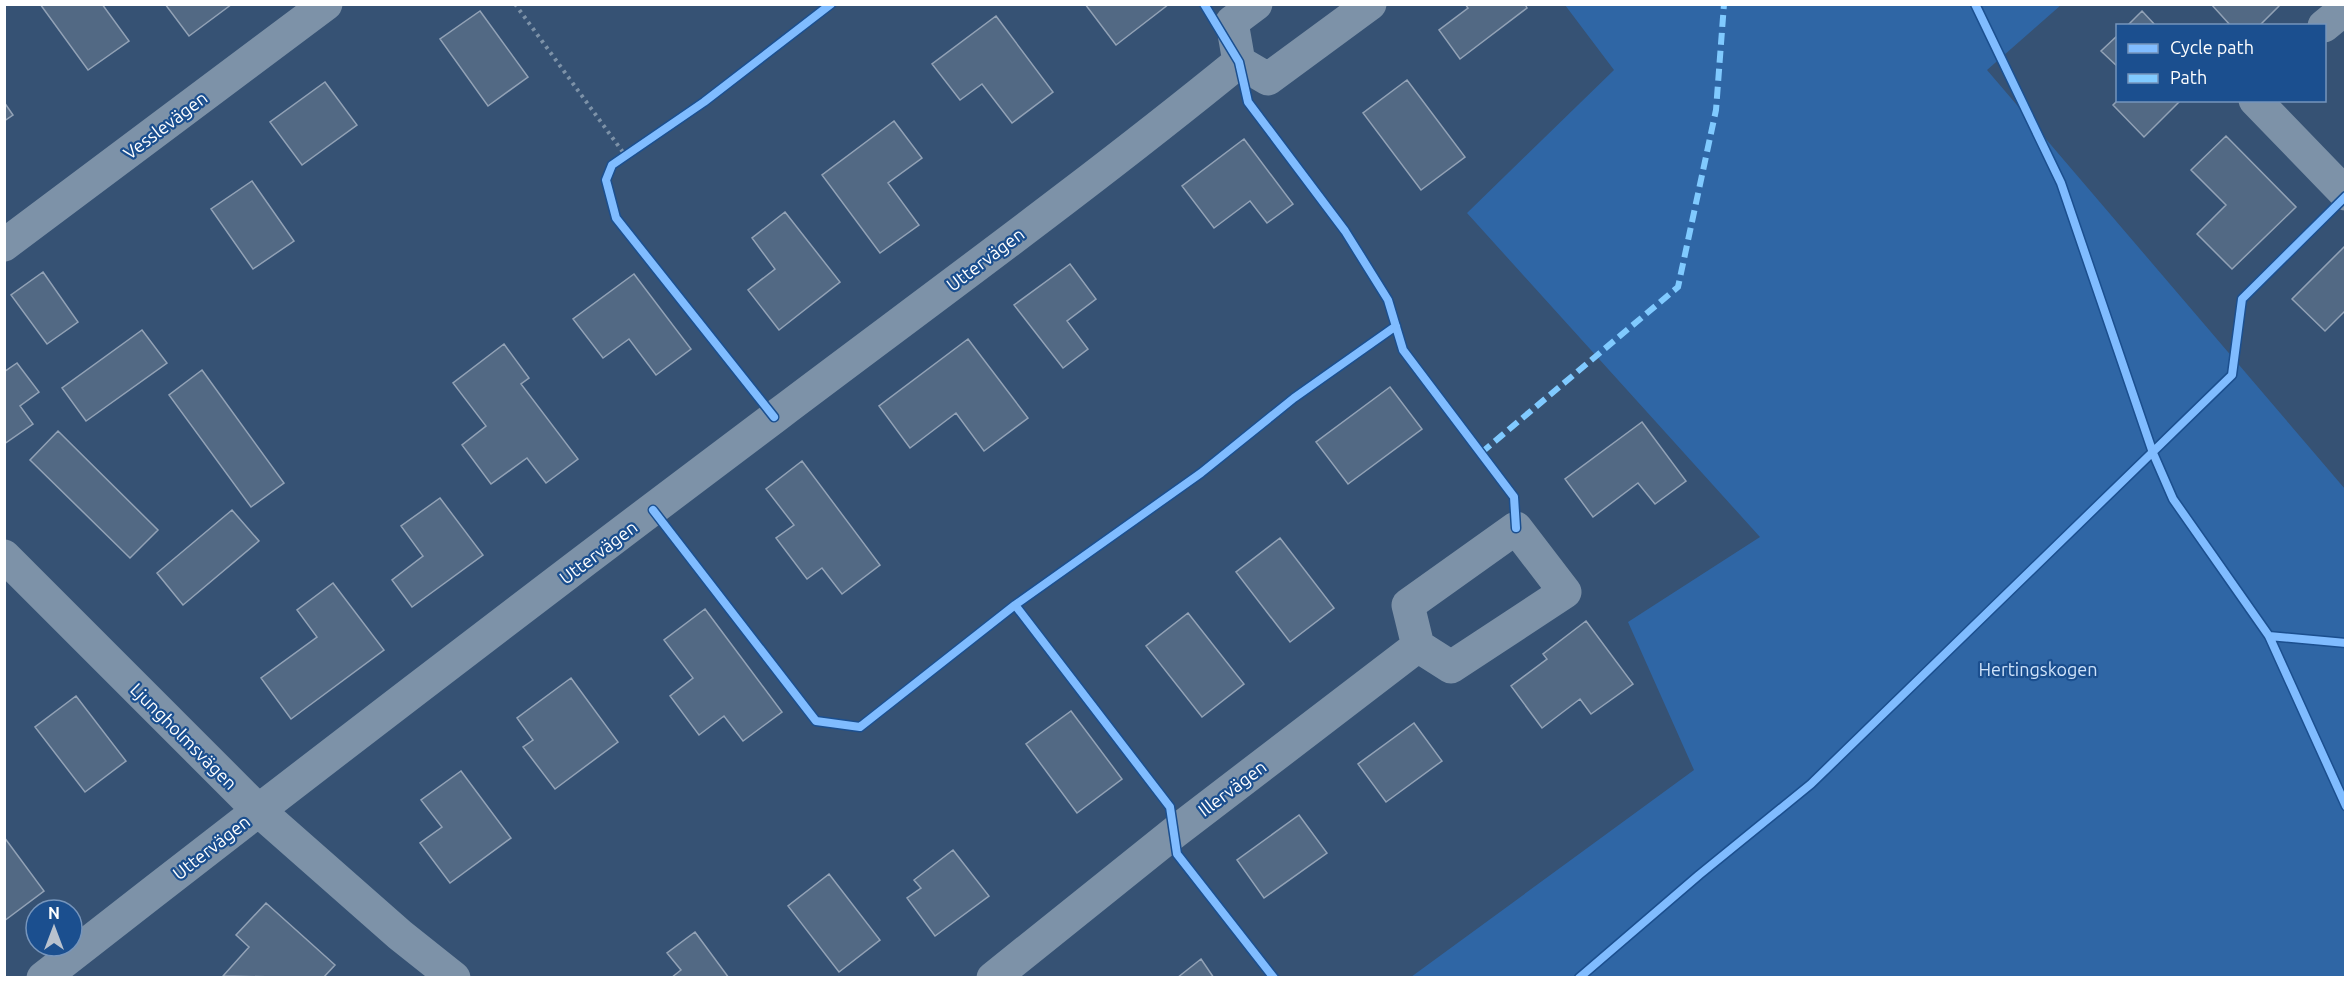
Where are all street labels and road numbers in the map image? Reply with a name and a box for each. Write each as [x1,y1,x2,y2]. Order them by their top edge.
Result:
street label: Vesslevägen [119,87,211,163]
street label: Uttervägen [942,223,1028,295]
street label: Uttervägen [555,516,641,588]
street label: Ljungholmsvägen [127,679,241,793]
street label: Illervägen [1194,756,1270,820]
street label: Uttervägen [169,811,253,883]

